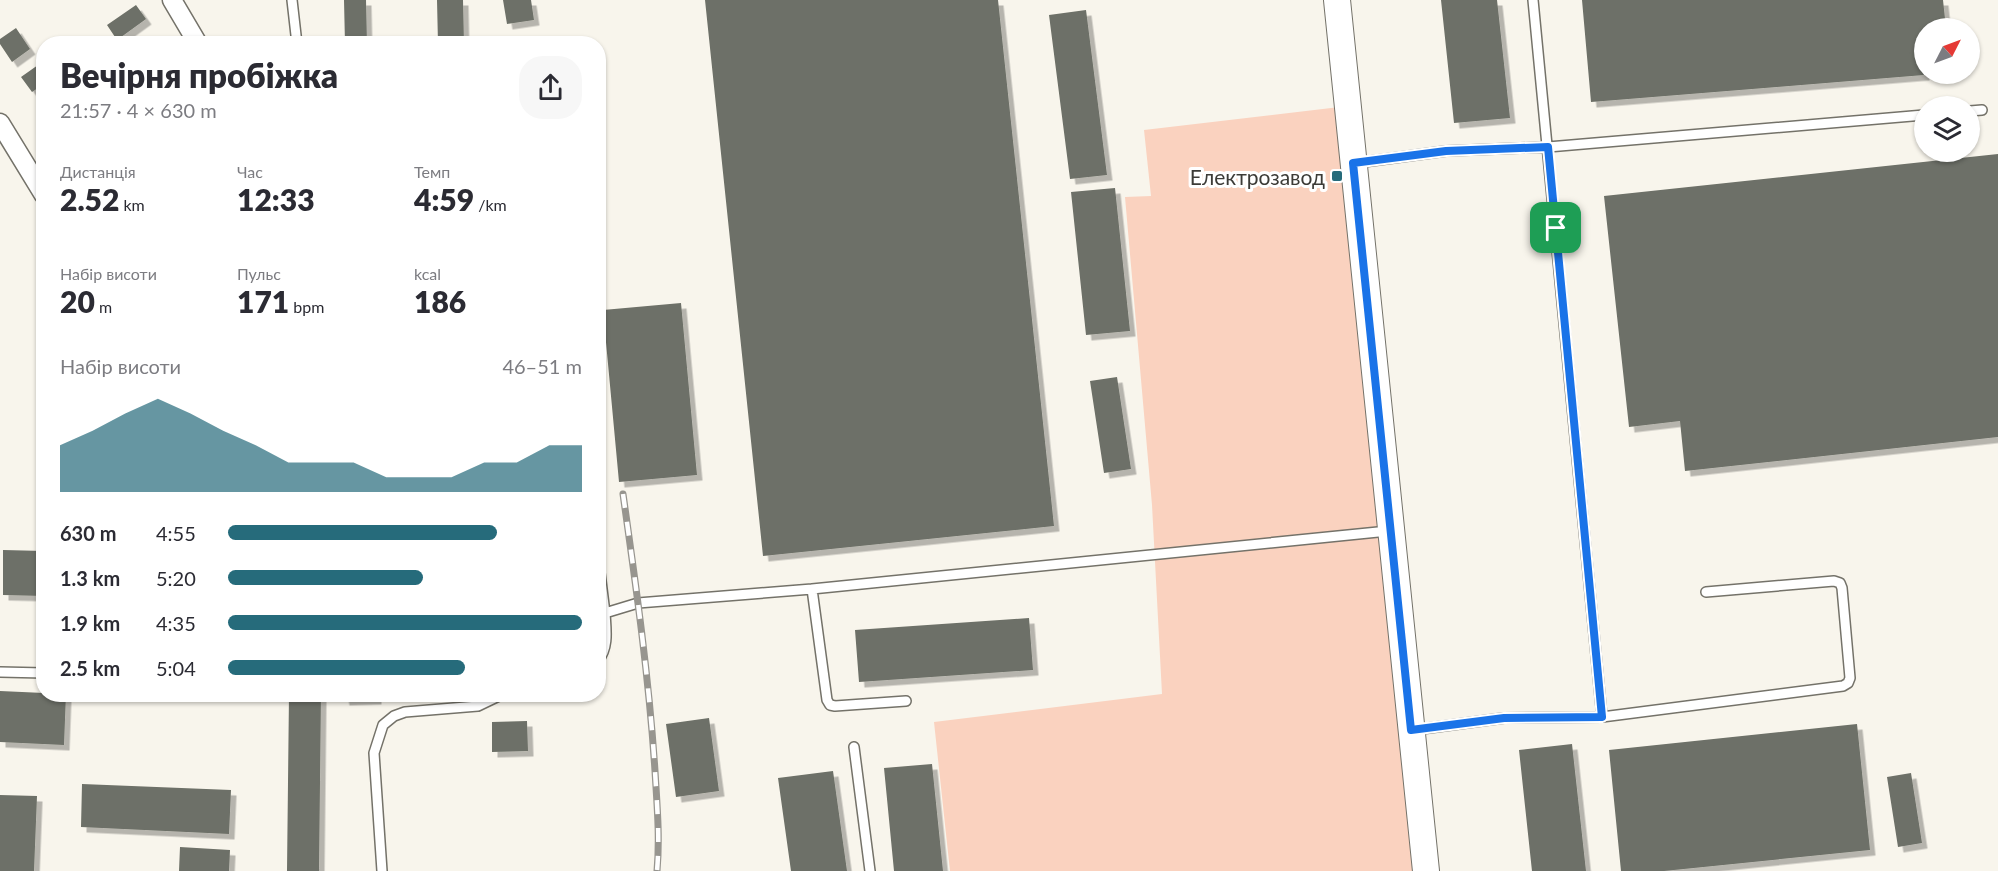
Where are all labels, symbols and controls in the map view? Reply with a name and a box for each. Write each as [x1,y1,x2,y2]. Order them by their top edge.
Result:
north arrow [1914,18,1980,84]
map controls [1914,18,1980,162]
text: Вечірня пробіжка [60,55,338,95]
button: share [519,56,582,119]
button: layers [1914,96,1980,162]
text: 21:57 · 4 × 630 m [60,98,217,122]
text: Дистанція [60,162,136,181]
text: Час [237,162,263,181]
text: Темп [414,162,450,181]
place label: Електрозавод [1190,164,1325,189]
marker: Електрозавод [1330,169,1344,183]
text: 2.52 [60,181,119,217]
text: 12:33 [237,181,315,217]
text: 4:59 [414,181,474,217]
text: km [119,195,145,214]
text: /km [474,195,507,214]
pin [1530,202,1581,253]
icon: arrive [1539,211,1572,244]
text: Набір висоти [60,264,157,283]
text: Пульс [237,264,281,283]
text: kcal [414,264,441,283]
text: 20 [60,283,95,319]
text: 171 [237,283,289,319]
text: 186 [414,283,466,319]
text: m [95,297,112,316]
text: bpm [289,297,324,316]
text: Набір висоти [60,354,181,378]
text: 46–51 m [502,354,582,378]
text: 630 m [60,521,116,545]
text: 4:55 [156,521,196,545]
text: 1.3 km [60,566,120,590]
text: 5:20 [156,566,196,590]
text: 1.9 km [60,611,120,635]
text: 4:35 [156,611,196,635]
text: 2.5 km [60,656,120,680]
text: 5:04 [156,656,196,680]

